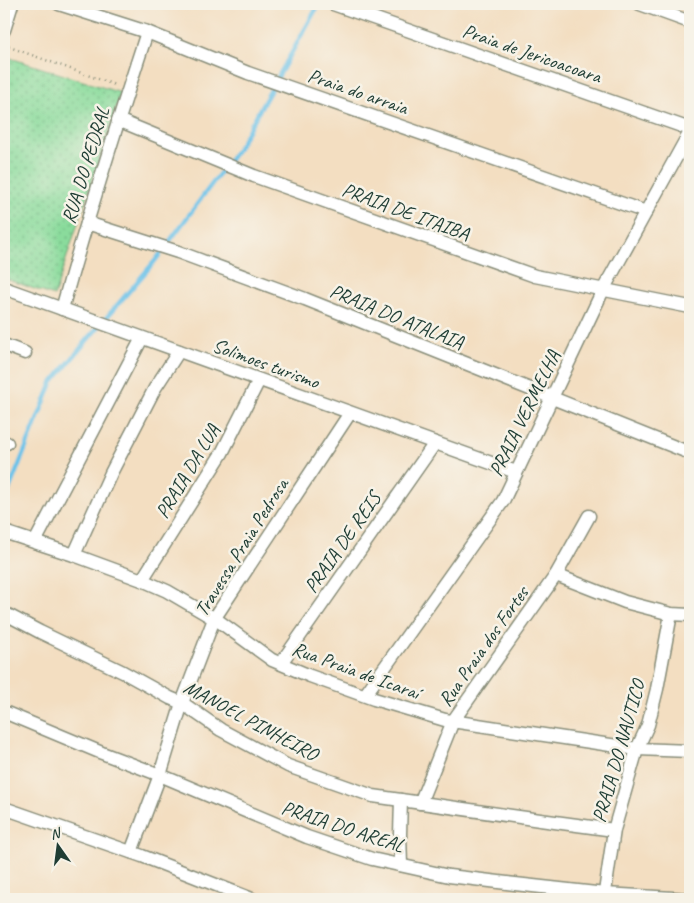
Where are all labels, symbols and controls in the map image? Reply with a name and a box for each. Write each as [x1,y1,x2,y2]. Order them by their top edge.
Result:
street label: Praia de Jericoacoara [459,18,606,90]
street label: Praia do arraia [305,63,413,121]
street label: RUA DO PEDRAL [56,103,115,227]
street label: PRAIA DE ITAIBA [339,177,474,246]
street label: PRAIA DO ATALAIA [326,278,468,355]
street label: Solimoes turismo [209,333,323,395]
street label: PRAIA VERMELHA [483,345,566,480]
street label: PRAIA DA LUA [150,419,226,523]
street label: Travessa Praia Pedrosa [189,472,295,621]
street label: PRAIA DE REIS [298,485,388,598]
street label: Rua Praia dos Fortes [433,580,535,711]
street label: Rua Praia de Icaraí [289,636,427,707]
street label: MANOEL PINHEIRO [179,675,324,767]
street label: PRAIA DO NAUTICO [586,675,651,825]
street label: PRAIA DO AREAL [279,795,408,858]
north arrow [32,820,82,870]
text: N [49,824,63,843]

